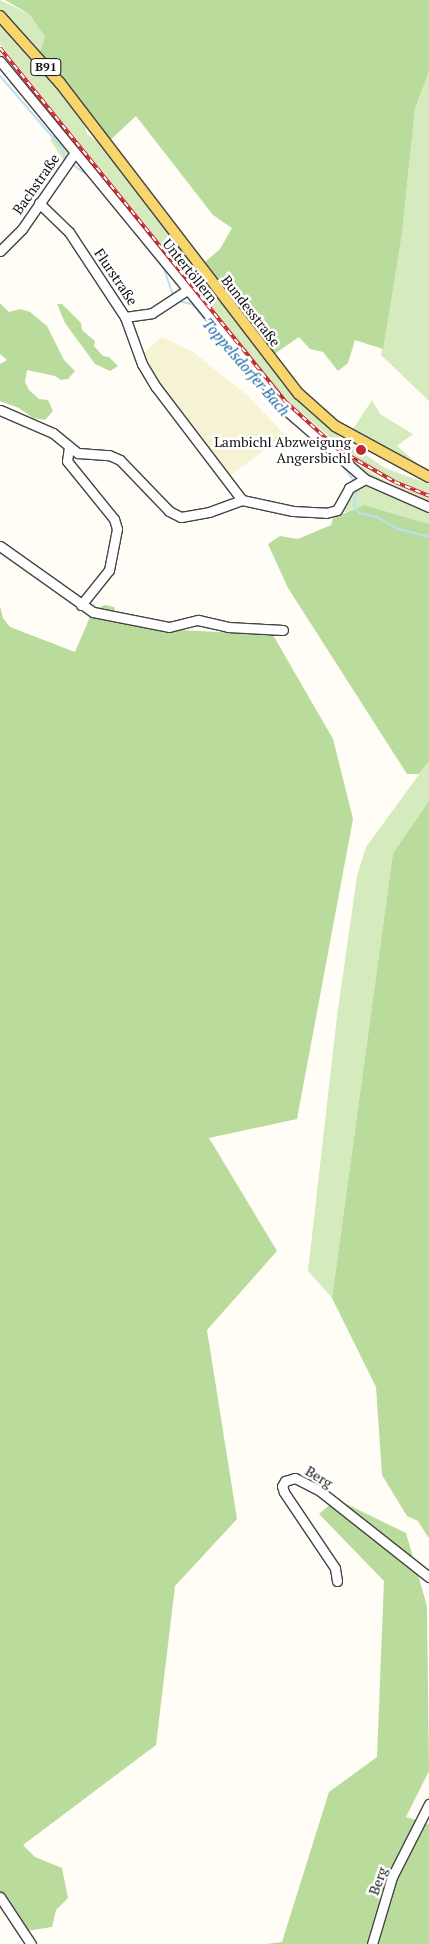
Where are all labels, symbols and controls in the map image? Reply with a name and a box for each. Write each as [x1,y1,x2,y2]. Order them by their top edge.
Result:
road number: B91 [30,58,62,76]
street label: Bachstraße [9,150,63,218]
street label: Untertöllern [159,236,221,306]
street label: Flurstraße [91,245,141,309]
street label: Bundesstraße [218,272,284,350]
water label: Toppelsdorfer Bach [199,314,293,420]
place label: Lambichl Abzweigung Angersbichl [214,434,351,467]
marker: Lambichl Abzweigung Angersbichl [355,444,367,456]
street label: Berg [303,1462,335,1492]
street label: Berg [365,1865,391,1897]

